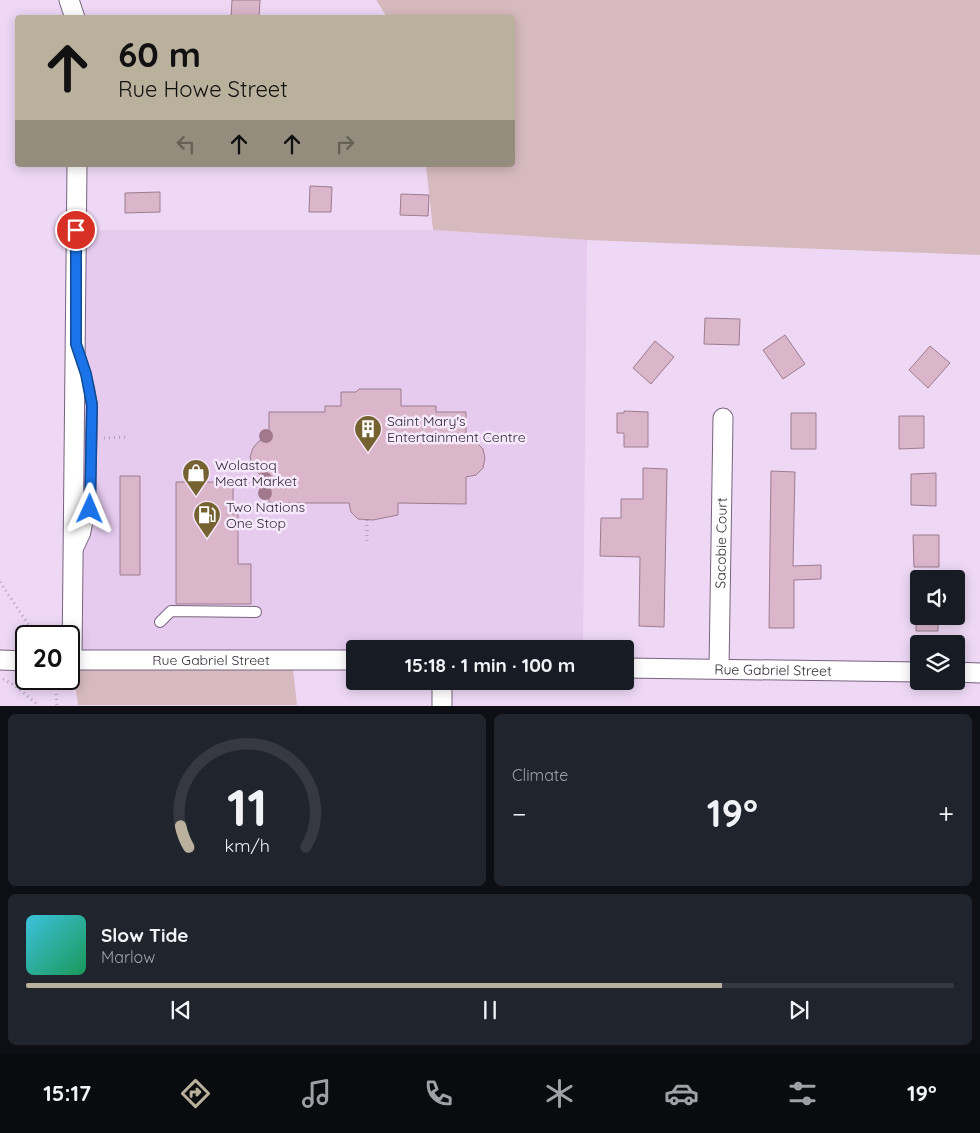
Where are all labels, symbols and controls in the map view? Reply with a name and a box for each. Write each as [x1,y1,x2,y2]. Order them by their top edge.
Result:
text: 60 m [118,32,201,76]
icon: ahead [35,35,100,100]
text: Rue Howe Street [118,75,288,103]
icon: left [172,130,200,158]
icon: ahead [225,130,253,158]
icon: ahead [278,130,306,158]
icon: right [331,130,359,158]
pin [55,209,97,251]
icon: arrive [62,216,90,244]
place label: Saint Mary's Entertainment Centre [387,412,526,446]
building icon: Saint Mary's Entertainment Centre [353,414,383,453]
place label: Wolastoq Meat Market [215,456,297,490]
shop icon: Wolastoq Meat Market [181,458,211,497]
position arrow [63,482,115,534]
street label: Sacobie Court [711,497,731,589]
place label: Two Nations One Stop [226,498,305,532]
fuel station icon: Two Nations One Stop [192,500,222,539]
map controls [910,570,965,690]
button: sound [910,570,965,625]
speed limit sign: 20 [15,625,80,690]
button: layers [910,635,965,690]
street label: Rue Gabriel Street [152,651,270,669]
text: 15:18 · 1 min · 100 m [405,653,575,677]
street label: Rue Gabriel Street [714,660,832,680]
text: Climate [512,765,568,785]
text: 11 [227,774,267,839]
text: 19° [707,789,758,837]
text: − [512,796,527,831]
text: + [938,796,954,831]
text: km/h [224,834,270,856]
text: Slow Tide [101,923,189,947]
text: Marlow [101,947,155,967]
icon: previous [167,996,195,1024]
icon: pause [476,996,504,1024]
icon: next [785,996,813,1024]
icon: directions [178,1076,213,1111]
icon: music [299,1076,334,1111]
icon: phone [421,1076,456,1111]
icon: climate [542,1076,577,1111]
icon: car [664,1076,699,1111]
icon: filters [785,1076,820,1111]
text: 15:17 [43,1079,91,1107]
text: 19° [907,1079,937,1107]

